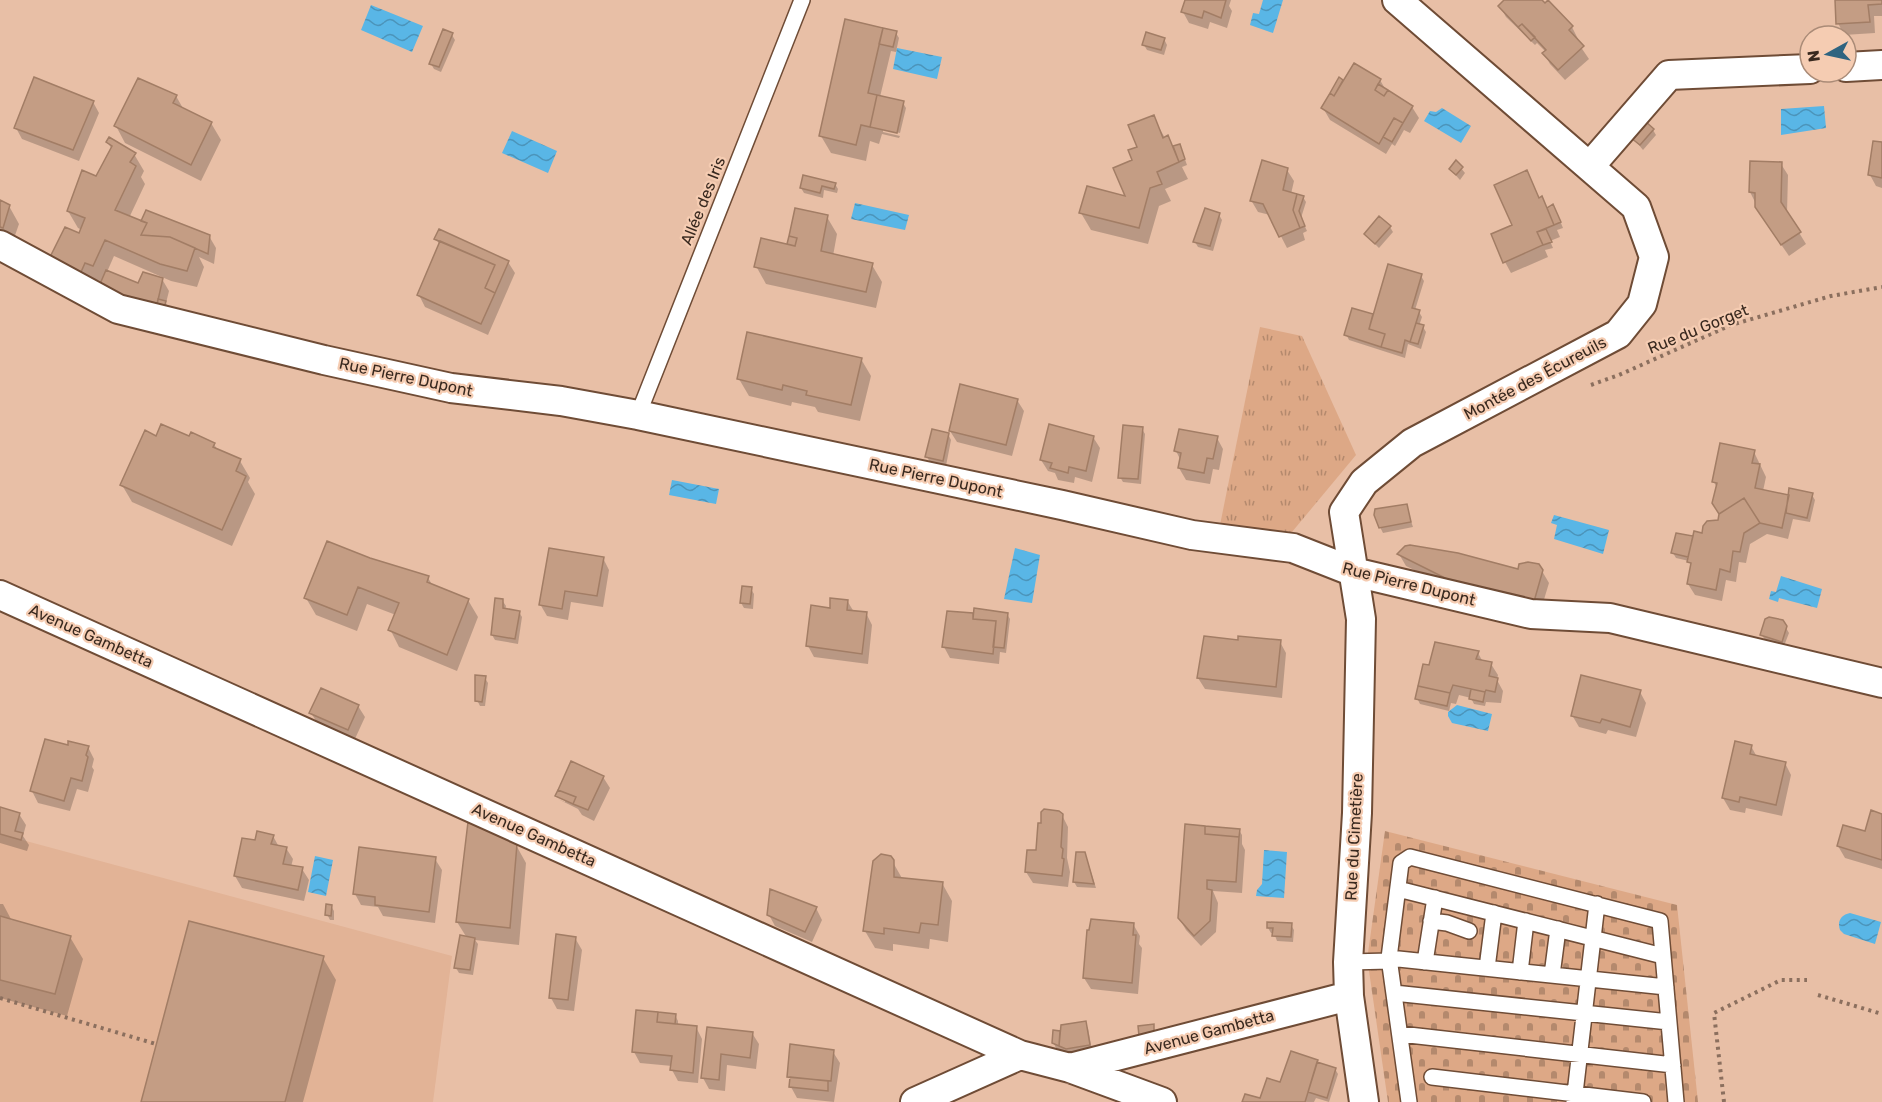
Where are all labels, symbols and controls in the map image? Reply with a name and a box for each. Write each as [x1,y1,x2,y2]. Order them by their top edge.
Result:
north arrow [1798,24,1858,84]
text: N [1803,49,1824,63]
street label: Allée des Iris [677,154,729,248]
street label: Rue du Gorget [1645,300,1751,358]
street label: Montée des Écureuils [1461,332,1609,424]
street label: Rue Pierre Dupont [337,354,475,400]
street label: Rue Pierre Dupont [867,455,1005,501]
street label: Rue Pierre Dupont [1341,558,1477,610]
street label: Avenue Gambetta [26,600,156,672]
street label: Rue du Cimetière [1341,773,1367,901]
street label: Avenue Gambetta [469,799,599,871]
street label: Avenue Gambetta [1142,1006,1276,1058]

